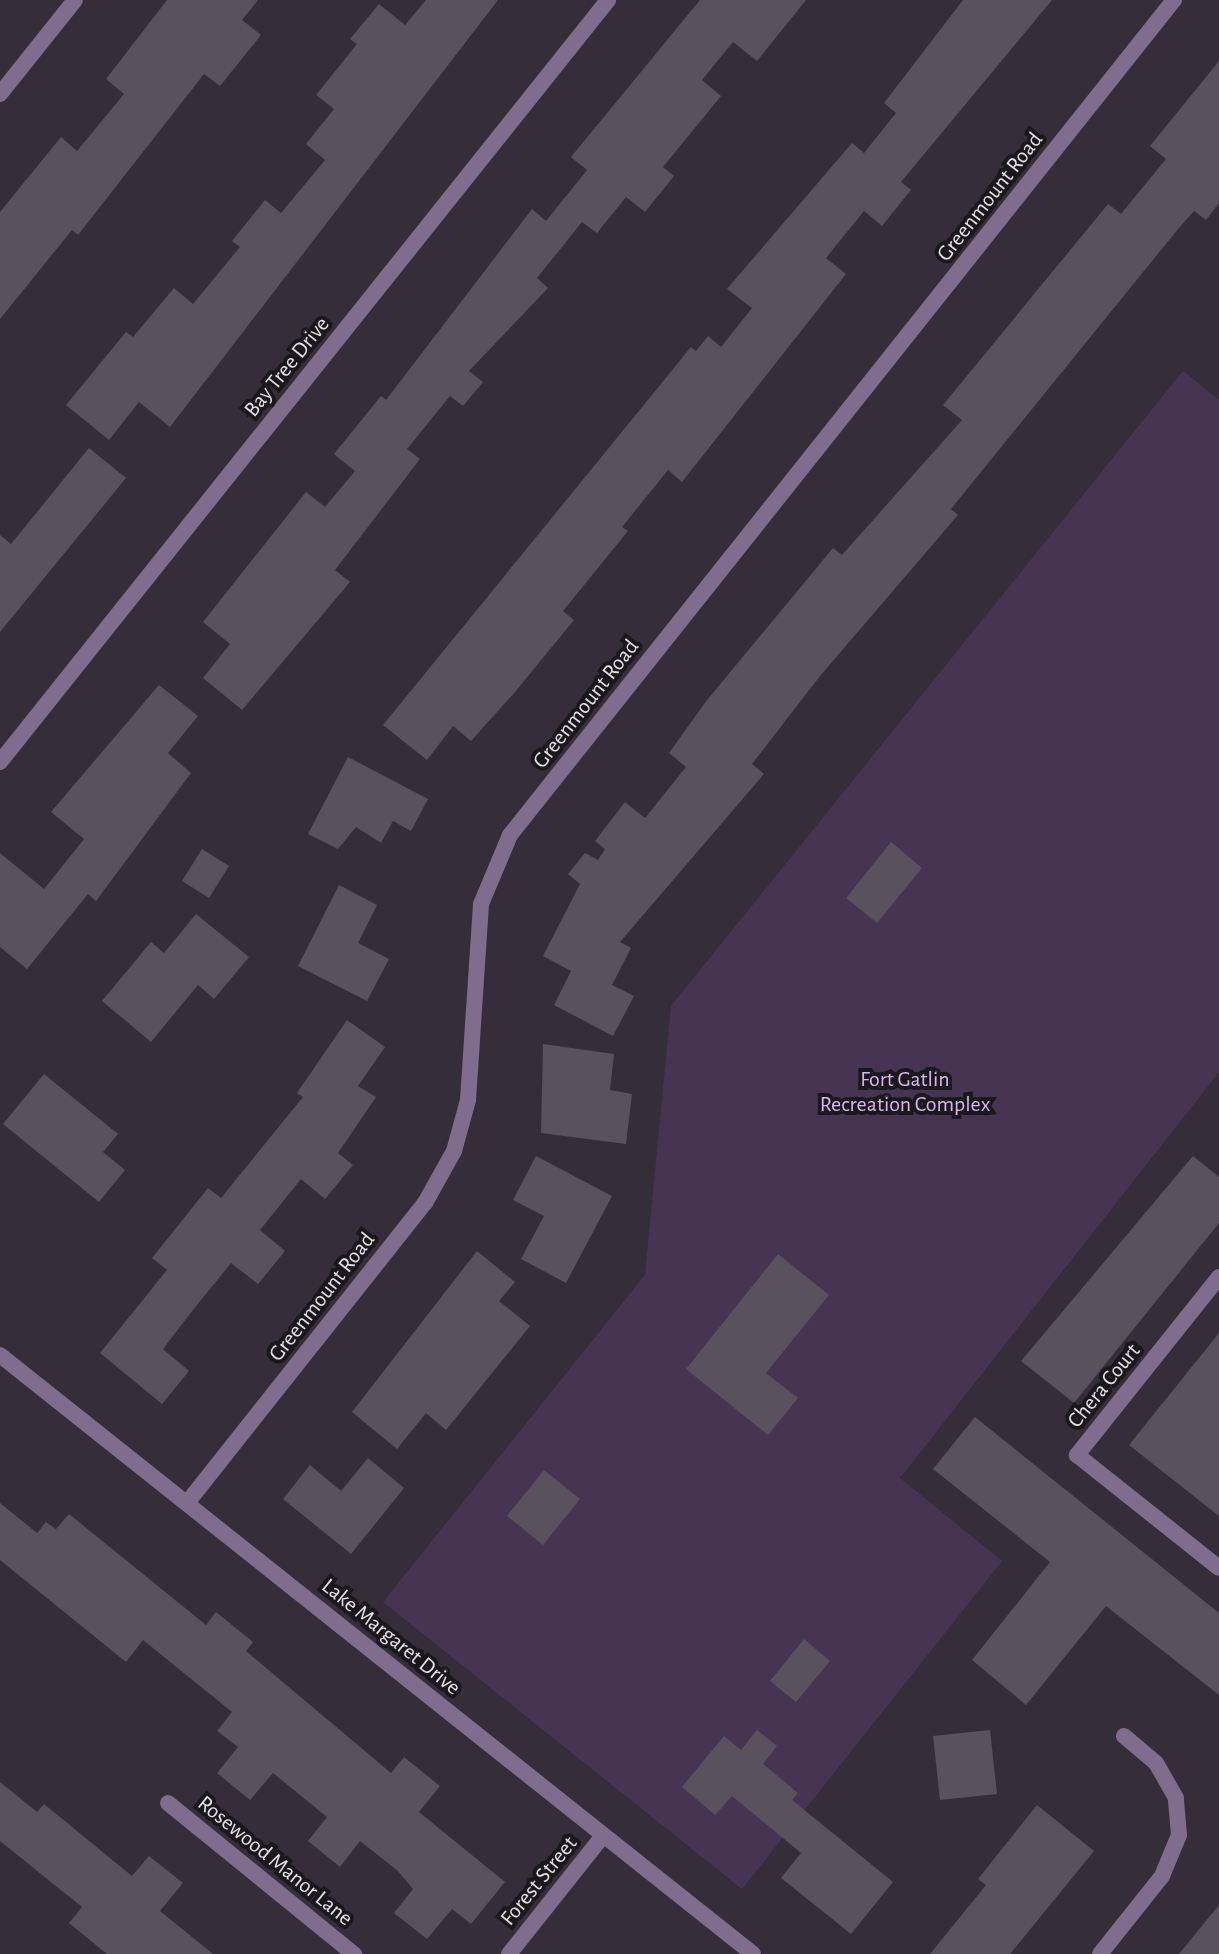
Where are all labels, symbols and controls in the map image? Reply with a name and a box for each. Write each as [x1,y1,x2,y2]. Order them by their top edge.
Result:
street label: Greenmount Road [931,127,1049,267]
street label: Bay Tree Drive [239,312,335,422]
street label: Greenmount Road [527,634,645,774]
park label: Fort Gatlin Recreation Complex [820,1066,990,1118]
street label: Greenmount Road [263,1227,381,1367]
street label: Chera Court [1062,1339,1146,1433]
street label: Lake Margaret Drive [316,1573,466,1701]
street label: Rosewood Manor Lane [192,1790,358,1932]
street label: Forest Street [495,1831,583,1931]

